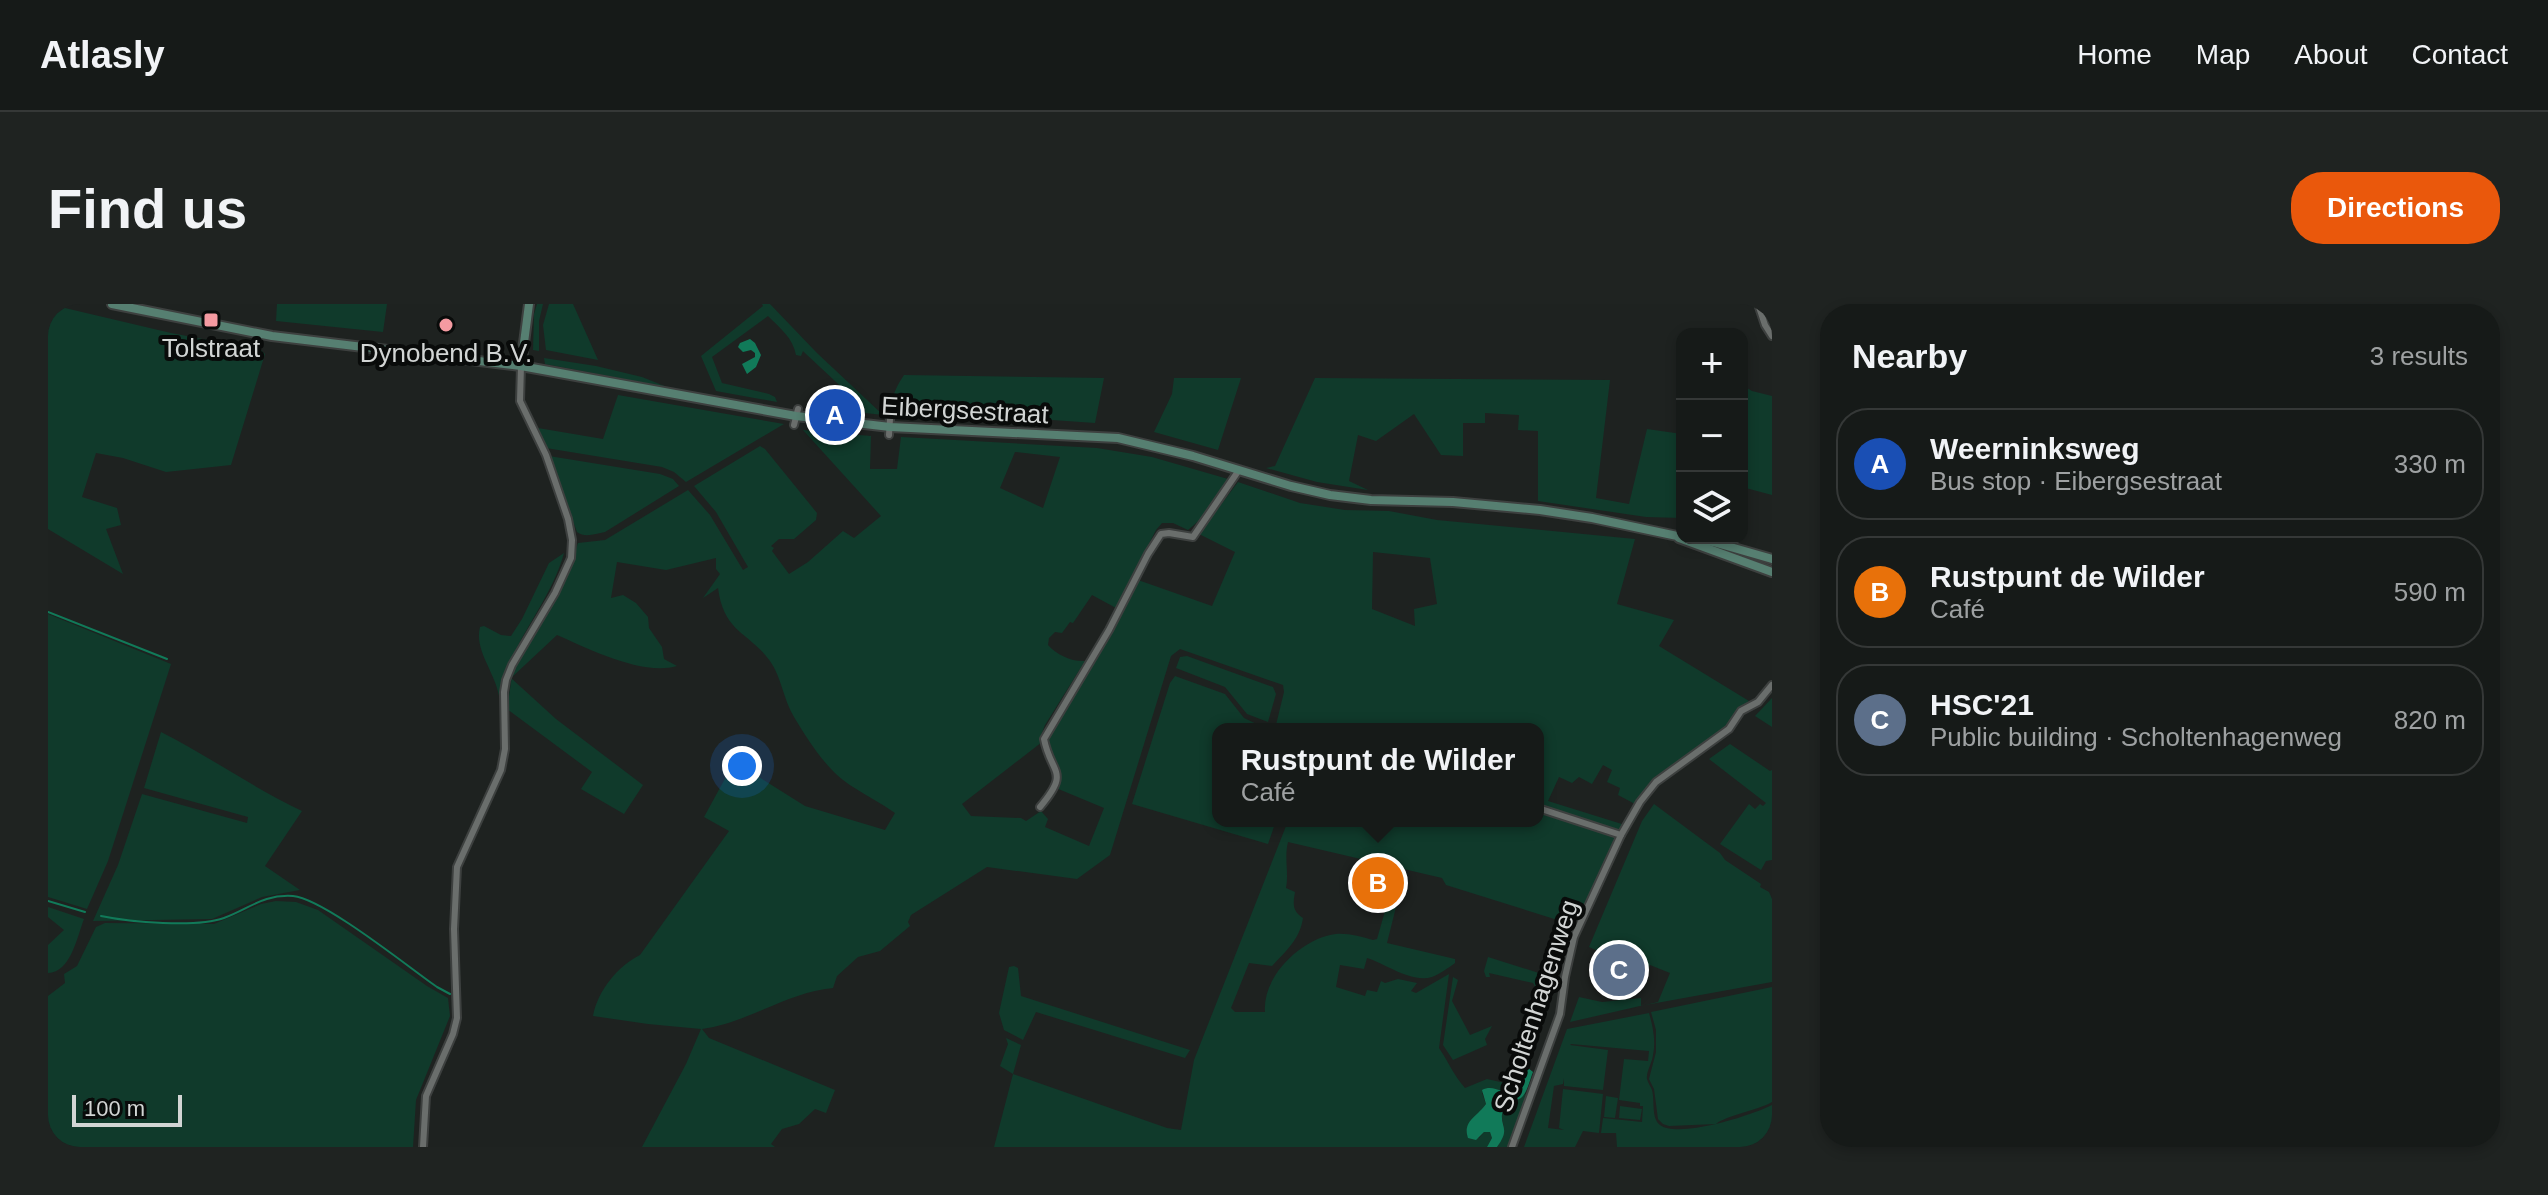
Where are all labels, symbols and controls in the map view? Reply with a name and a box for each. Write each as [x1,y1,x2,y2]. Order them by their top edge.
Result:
text: Atlasly [40,34,165,76]
text: Home [2077,39,2152,70]
text: Map [2196,39,2250,70]
text: About [2294,39,2368,70]
text: Contact [2412,39,2508,70]
button: Directions [2291,172,2500,244]
text: Find us [48,177,247,240]
marker: Tolstraat [202,311,220,329]
marker: Dynobend B.V. [437,316,455,334]
map controls [1676,328,1748,544]
button: + [1676,328,1748,400]
place label: Tolstraat [162,333,261,363]
text: Nearby [1852,337,1967,375]
place label: Dynobend B.V. [360,338,532,368]
text: 3 results [2370,341,2468,371]
pin: A [809,385,861,445]
street label: Eibergsestraat [881,391,1050,429]
button: − [1676,400,1748,472]
text: Weerninksweg [1930,432,2140,465]
text: A [1871,449,1889,479]
text: 330 m [2394,449,2466,479]
text: Bus stop · Eibergsestraat [1930,466,2222,496]
button: layers [1676,472,1748,544]
text: Rustpunt de Wilder [1930,560,2205,593]
text: B [1871,577,1889,607]
text: 590 m [2394,577,2466,607]
text: Café [1930,594,1985,624]
text: HSC'21 [1930,688,2034,721]
text: C [1871,705,1889,735]
text: 820 m [2394,705,2466,735]
text: Public building · Scholtenhagenweg [1930,722,2342,752]
popup [1212,723,1544,827]
text: Rustpunt de Wilder [1241,743,1515,776]
your location [722,746,762,786]
text: Café [1241,777,1296,807]
pin: B [1352,853,1404,913]
street label: Scholtenhagenweg [1488,896,1584,1116]
pin: C [1593,940,1645,1000]
scale bar [72,1091,182,1127]
text: 100 m [84,1096,145,1121]

